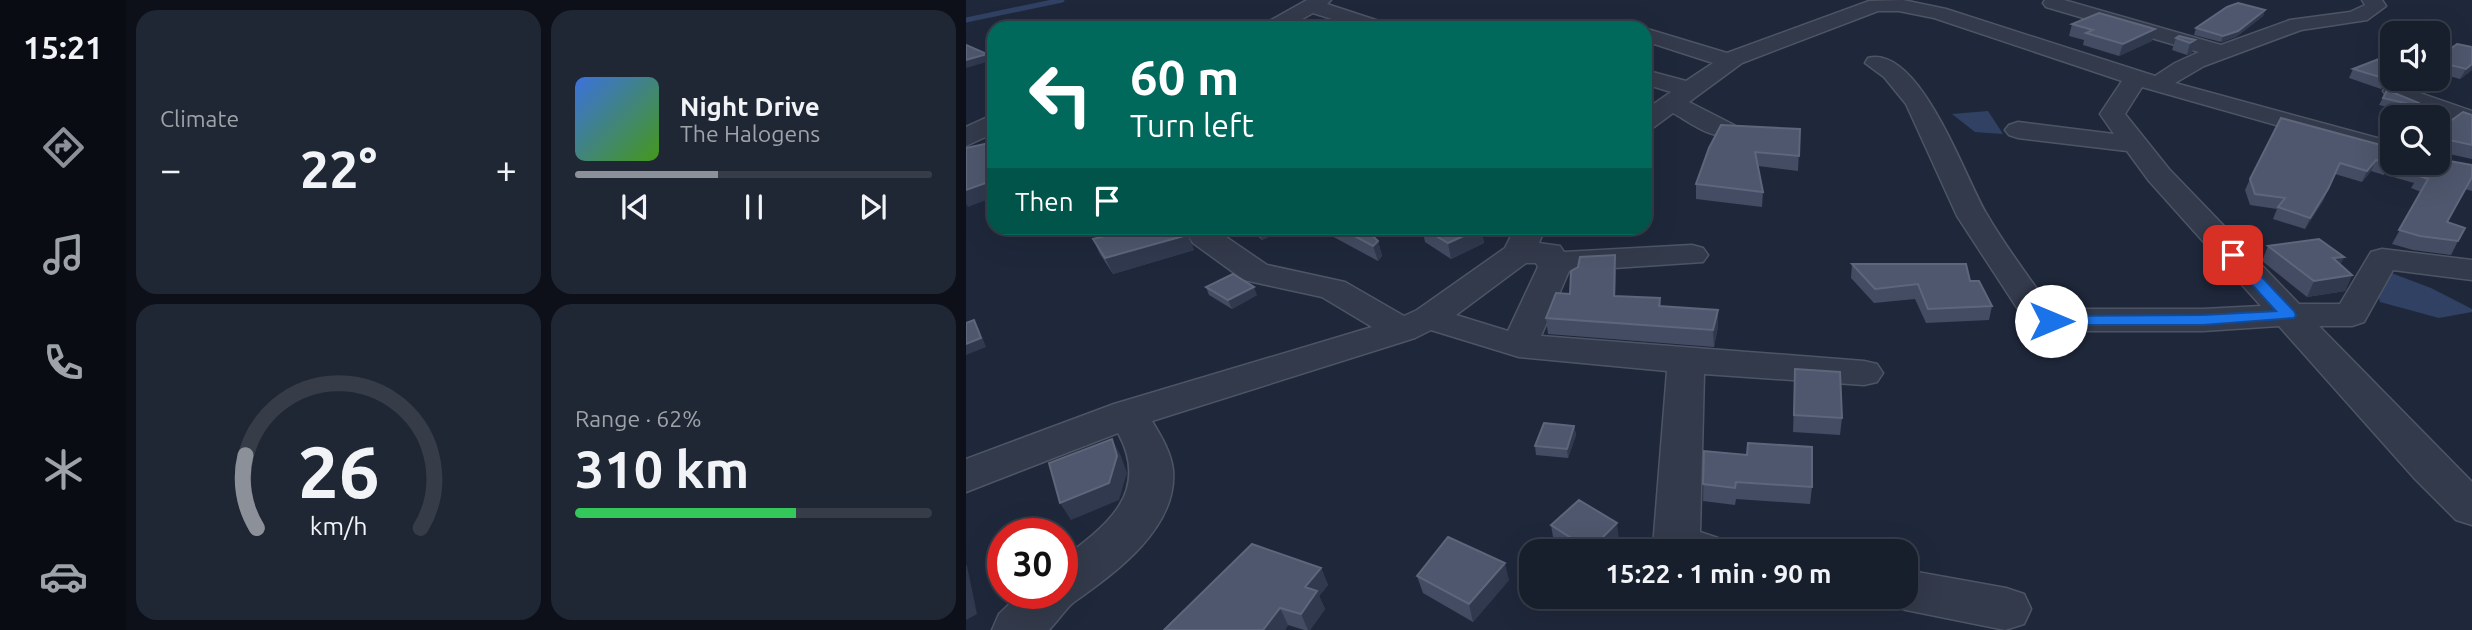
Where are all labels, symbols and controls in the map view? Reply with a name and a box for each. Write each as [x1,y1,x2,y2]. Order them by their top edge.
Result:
map controls [2380,21,2450,175]
button: sound [2380,21,2450,91]
text: 15:21 [23,29,103,65]
icon: left [1015,49,1106,140]
text: 60 m [1130,49,1239,104]
text: Night Drive [680,92,820,121]
button: search [2380,105,2450,175]
text: Climate [160,106,239,131]
text: Turn left [1130,107,1254,143]
text: The Halogens [680,121,820,146]
icon: directions [39,123,88,172]
text: 22° [300,140,377,198]
text: − [160,148,181,190]
text: + [496,148,517,190]
icon: arrive [1088,182,1126,220]
text: Then [1015,187,1074,216]
icon: previous [616,188,654,226]
icon: pause [735,188,773,226]
icon: next [854,188,892,226]
pin [2203,225,2263,285]
icon: music [39,230,88,279]
icon: arrive [2214,236,2252,274]
position arrow [2014,284,2088,358]
icon: phone [39,338,88,387]
text: Range · 62% [575,406,702,431]
text: 26 [297,430,380,512]
text: 310 km [575,440,749,498]
icon: climate [39,445,88,494]
text: km/h [310,512,367,540]
speed limit sign: 30 [987,518,1078,609]
icon: car [39,552,88,601]
text: 15:22 · 1 min · 90 m [1605,559,1832,588]

